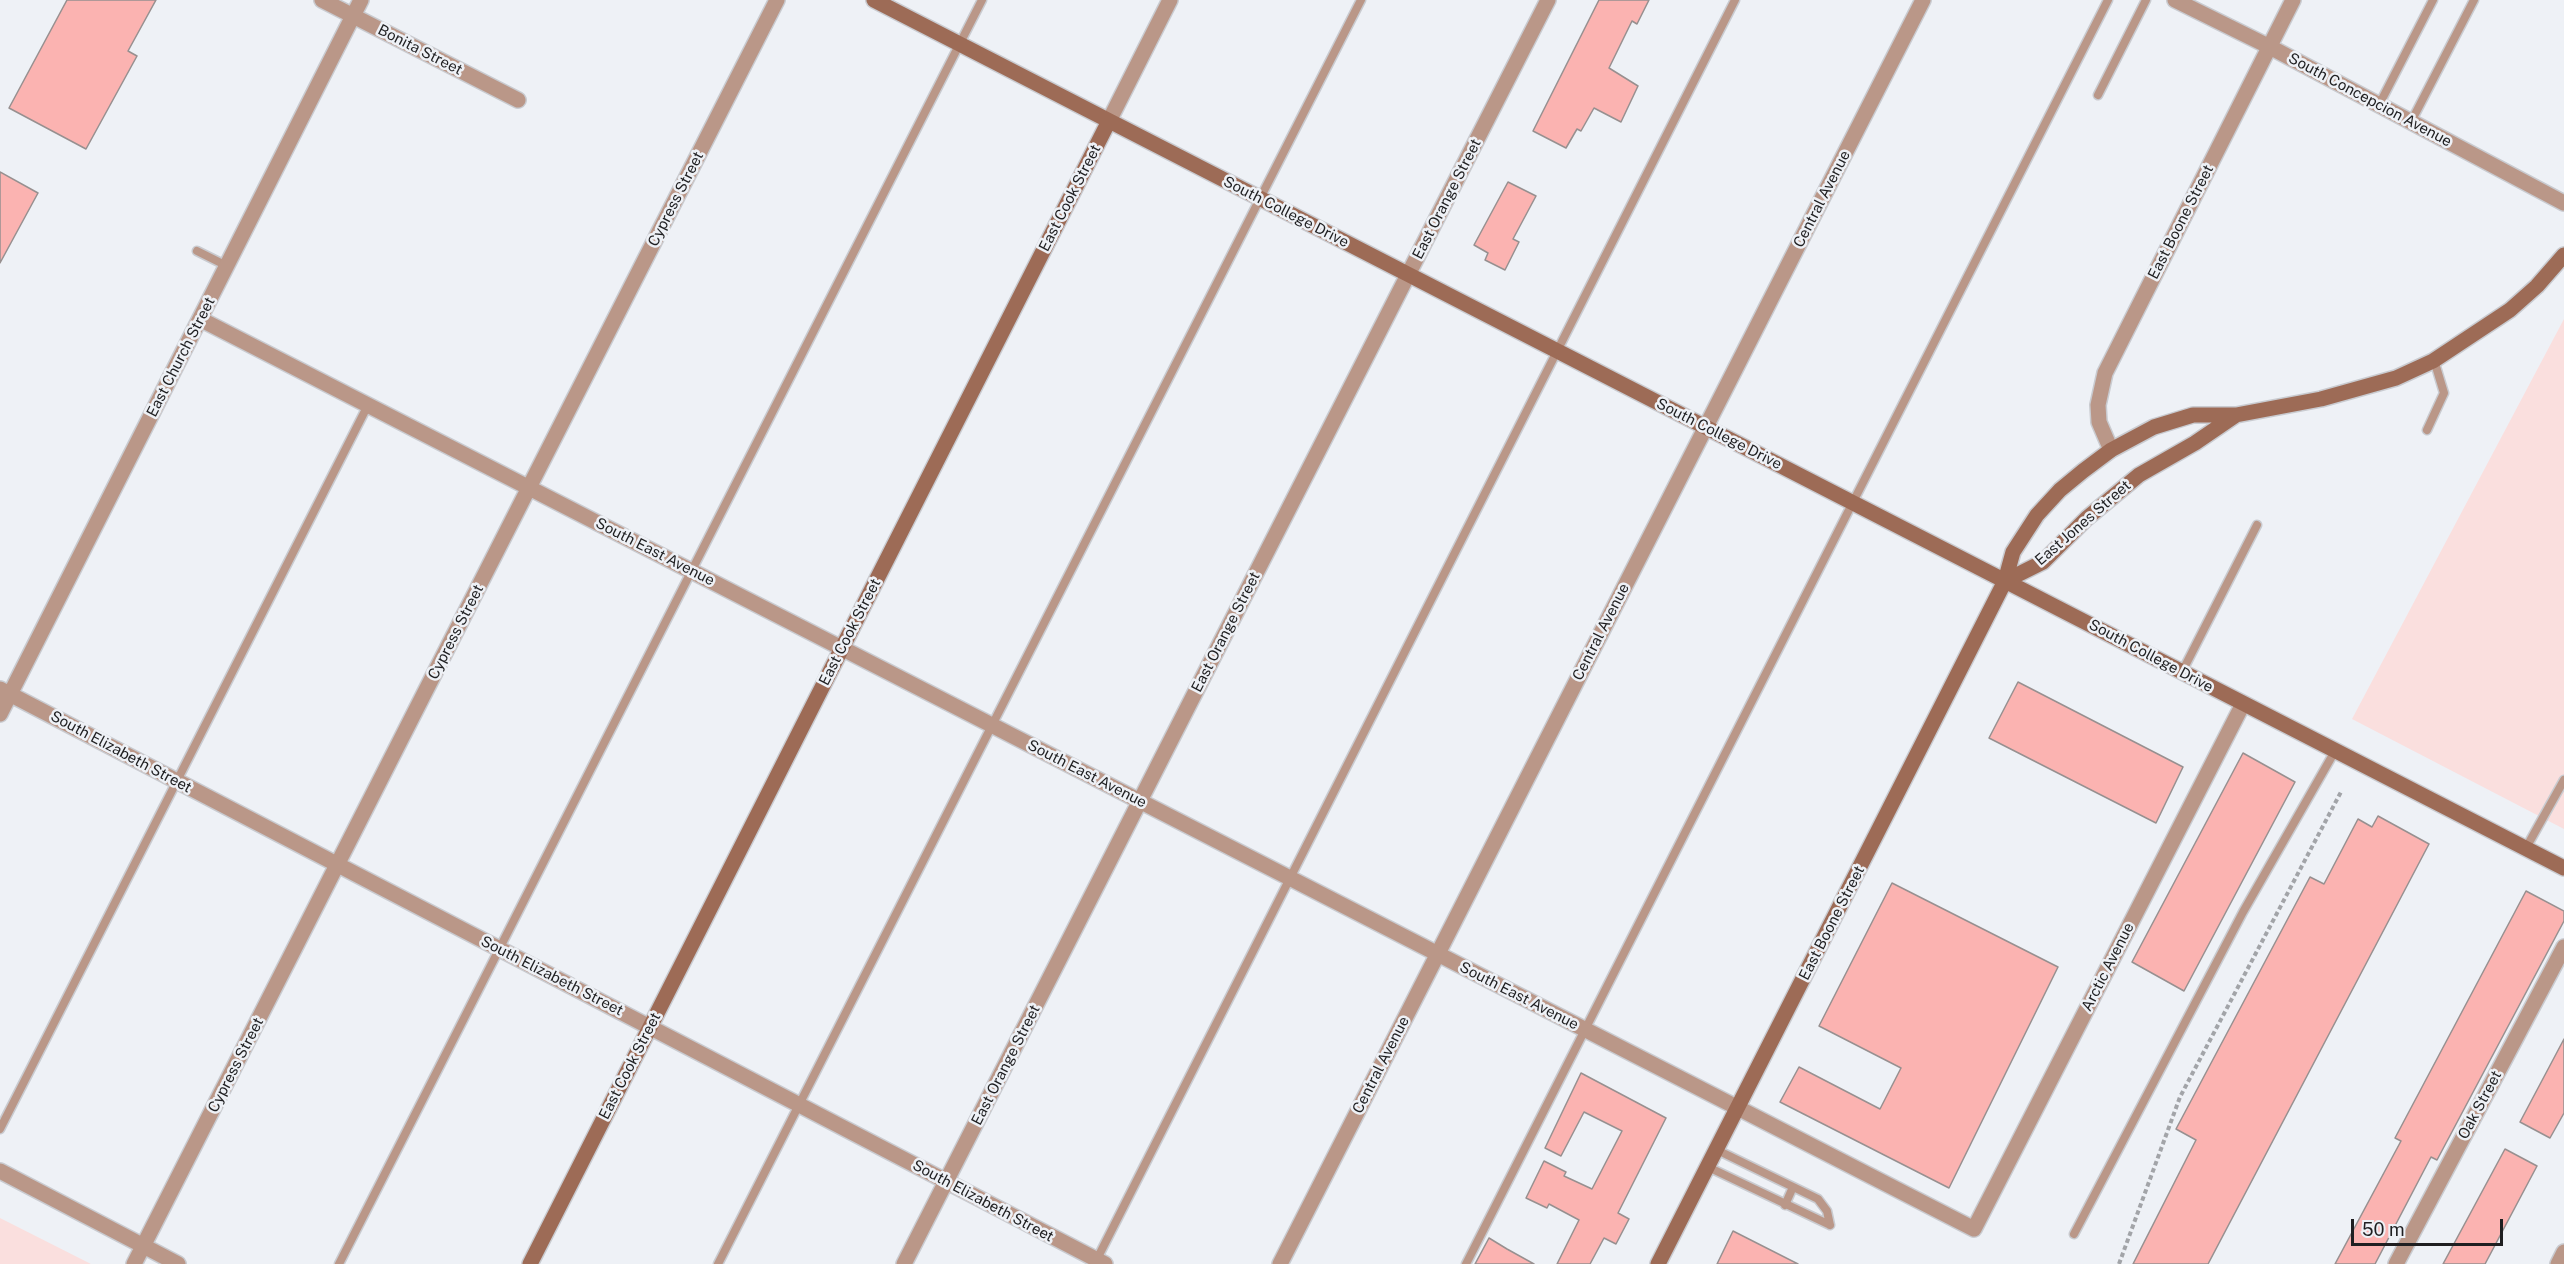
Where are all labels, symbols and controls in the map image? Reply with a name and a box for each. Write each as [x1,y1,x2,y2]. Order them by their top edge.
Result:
street label: Bonita Street [375,21,465,79]
street label: South Concepcion Avenue [2285,49,2455,151]
street label: East Orange Street [1409,136,1485,262]
street label: East Cook Street [1035,142,1105,254]
street label: Central Avenue [1790,147,1854,251]
street label: Cypress Street [644,149,708,249]
street label: East Boone Street [2144,162,2218,282]
street label: South College Drive [1220,173,1352,251]
street label: East Church Street [143,294,219,420]
street label: South College Drive [1653,395,1785,473]
street label: East Jones Street [2032,477,2134,569]
street label: South East Avenue [592,514,718,590]
street label: East Orange Street [1188,569,1264,695]
street label: East Cook Street [815,576,885,688]
street label: Central Avenue [1569,580,1633,684]
street label: Cypress Street [424,582,488,682]
street label: South College Drive [2086,616,2216,696]
street label: South Elizabeth Street [47,707,195,797]
street label: South East Avenue [1024,736,1150,812]
street label: East Boone Street [1795,863,1869,983]
street label: Arctic Avenue [2078,920,2138,1014]
street label: South Elizabeth Street [478,932,626,1020]
street label: South East Avenue [1456,958,1582,1034]
street label: East Orange Street [968,1002,1044,1128]
street label: East Cook Street [595,1010,665,1122]
street label: Central Avenue [1349,1013,1413,1117]
street label: Cypress Street [204,1015,268,1115]
street label: Oak Street [2454,1068,2506,1142]
street label: South Elizabeth Street [909,1156,1057,1246]
scale bar [2354,1207,2506,1245]
text: 50 m [2362,1219,2405,1240]

